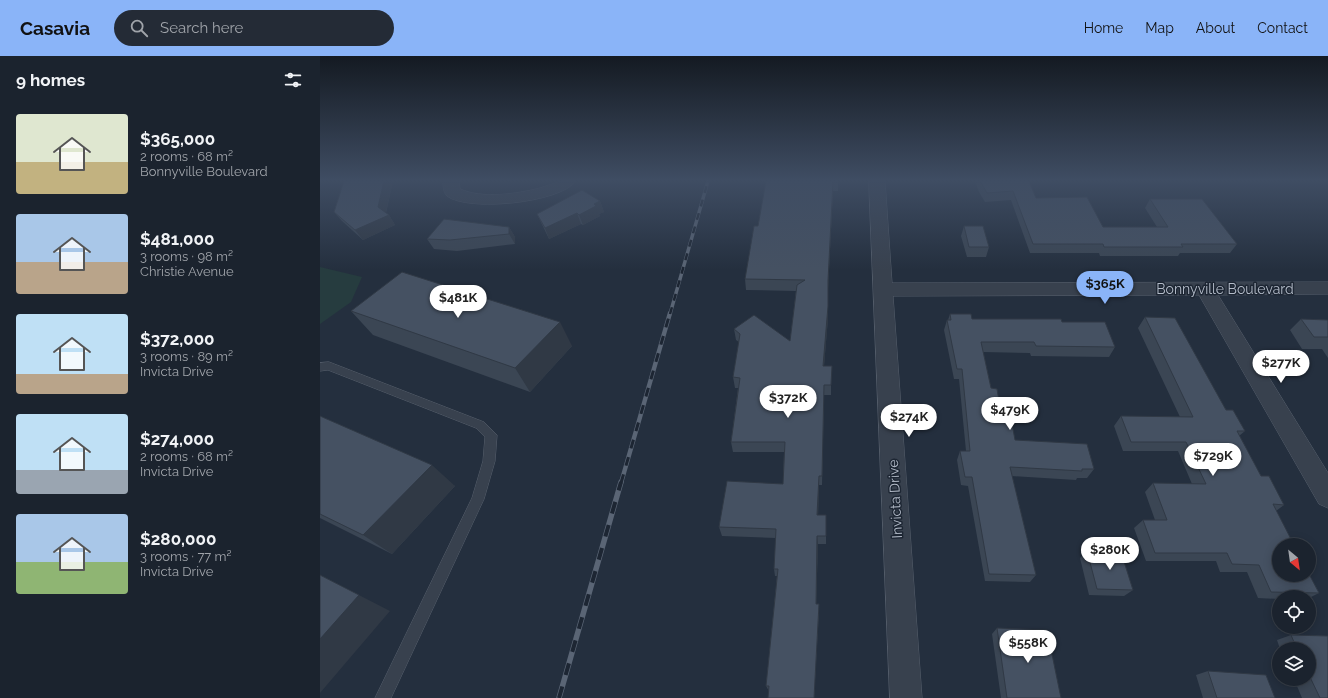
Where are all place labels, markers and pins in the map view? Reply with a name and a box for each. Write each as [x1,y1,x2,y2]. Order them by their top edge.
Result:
pin: $365K [1077,271,1133,305]
pin: $481K [430,285,486,319]
pin: $277K [1253,350,1309,384]
pin: $372K [760,385,816,419]
pin: $479K [982,397,1038,431]
pin: $274K [881,404,937,438]
pin: $729K [1185,443,1241,477]
pin: $280K [1082,537,1138,571]
pin: $558K [1000,630,1056,664]

